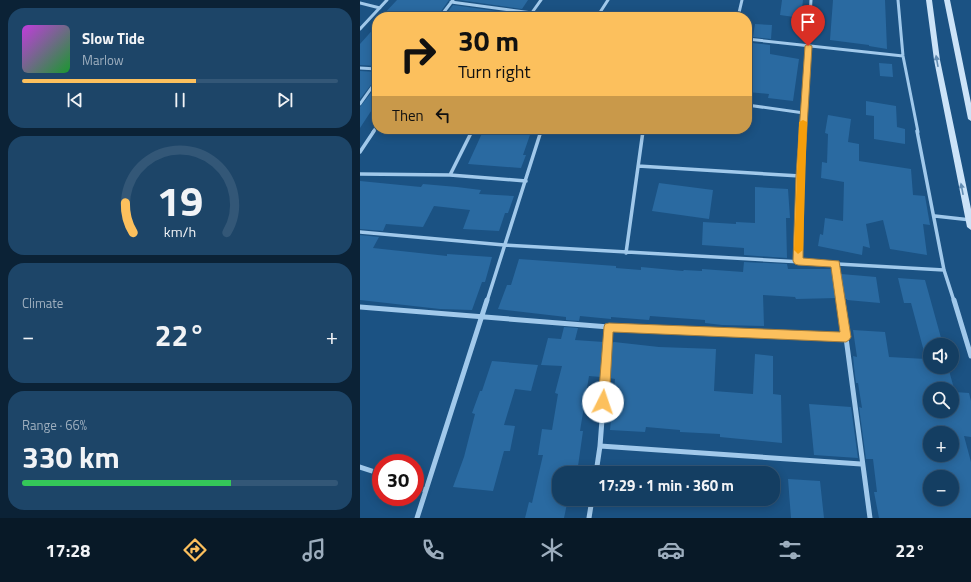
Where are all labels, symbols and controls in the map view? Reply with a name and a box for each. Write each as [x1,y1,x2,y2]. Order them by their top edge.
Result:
pin [791,5,825,46]
icon: arrive [797,11,819,33]
text: 30 m [458,19,519,62]
text: Slow Tide [82,27,145,50]
icon: right [392,28,444,80]
text: Marlow [82,50,124,70]
one-way arrow [934,55,940,68]
text: Turn right [458,58,531,85]
icon: previous [64,89,86,111]
icon: pause [169,89,191,111]
icon: next [274,89,296,111]
text: Then [392,104,424,127]
icon: left [432,104,454,126]
text: 19 [157,169,203,232]
one-way arrow [959,183,965,195]
text: km/h [164,221,196,243]
text: Climate [22,293,63,313]
text: 22° [155,312,205,358]
text: − [22,319,34,353]
text: + [326,319,338,353]
map controls [923,338,959,506]
button: sound [923,338,959,374]
position arrow [582,381,624,423]
button: search [923,382,959,418]
text: Range · 66% [22,415,87,435]
button: + [923,426,959,462]
text: 330 km [22,434,120,480]
speed limit sign: 30 [372,454,424,506]
button: − [923,470,959,506]
text: 17:29 · 1 min · 360 m [598,474,734,497]
icon: directions [181,536,209,564]
icon: music [300,536,328,564]
icon: phone [419,536,447,564]
icon: climate [538,536,566,564]
icon: car [657,536,685,564]
icon: filters [776,536,804,564]
text: 17:28 [45,537,90,564]
text: 22° [895,537,925,564]

